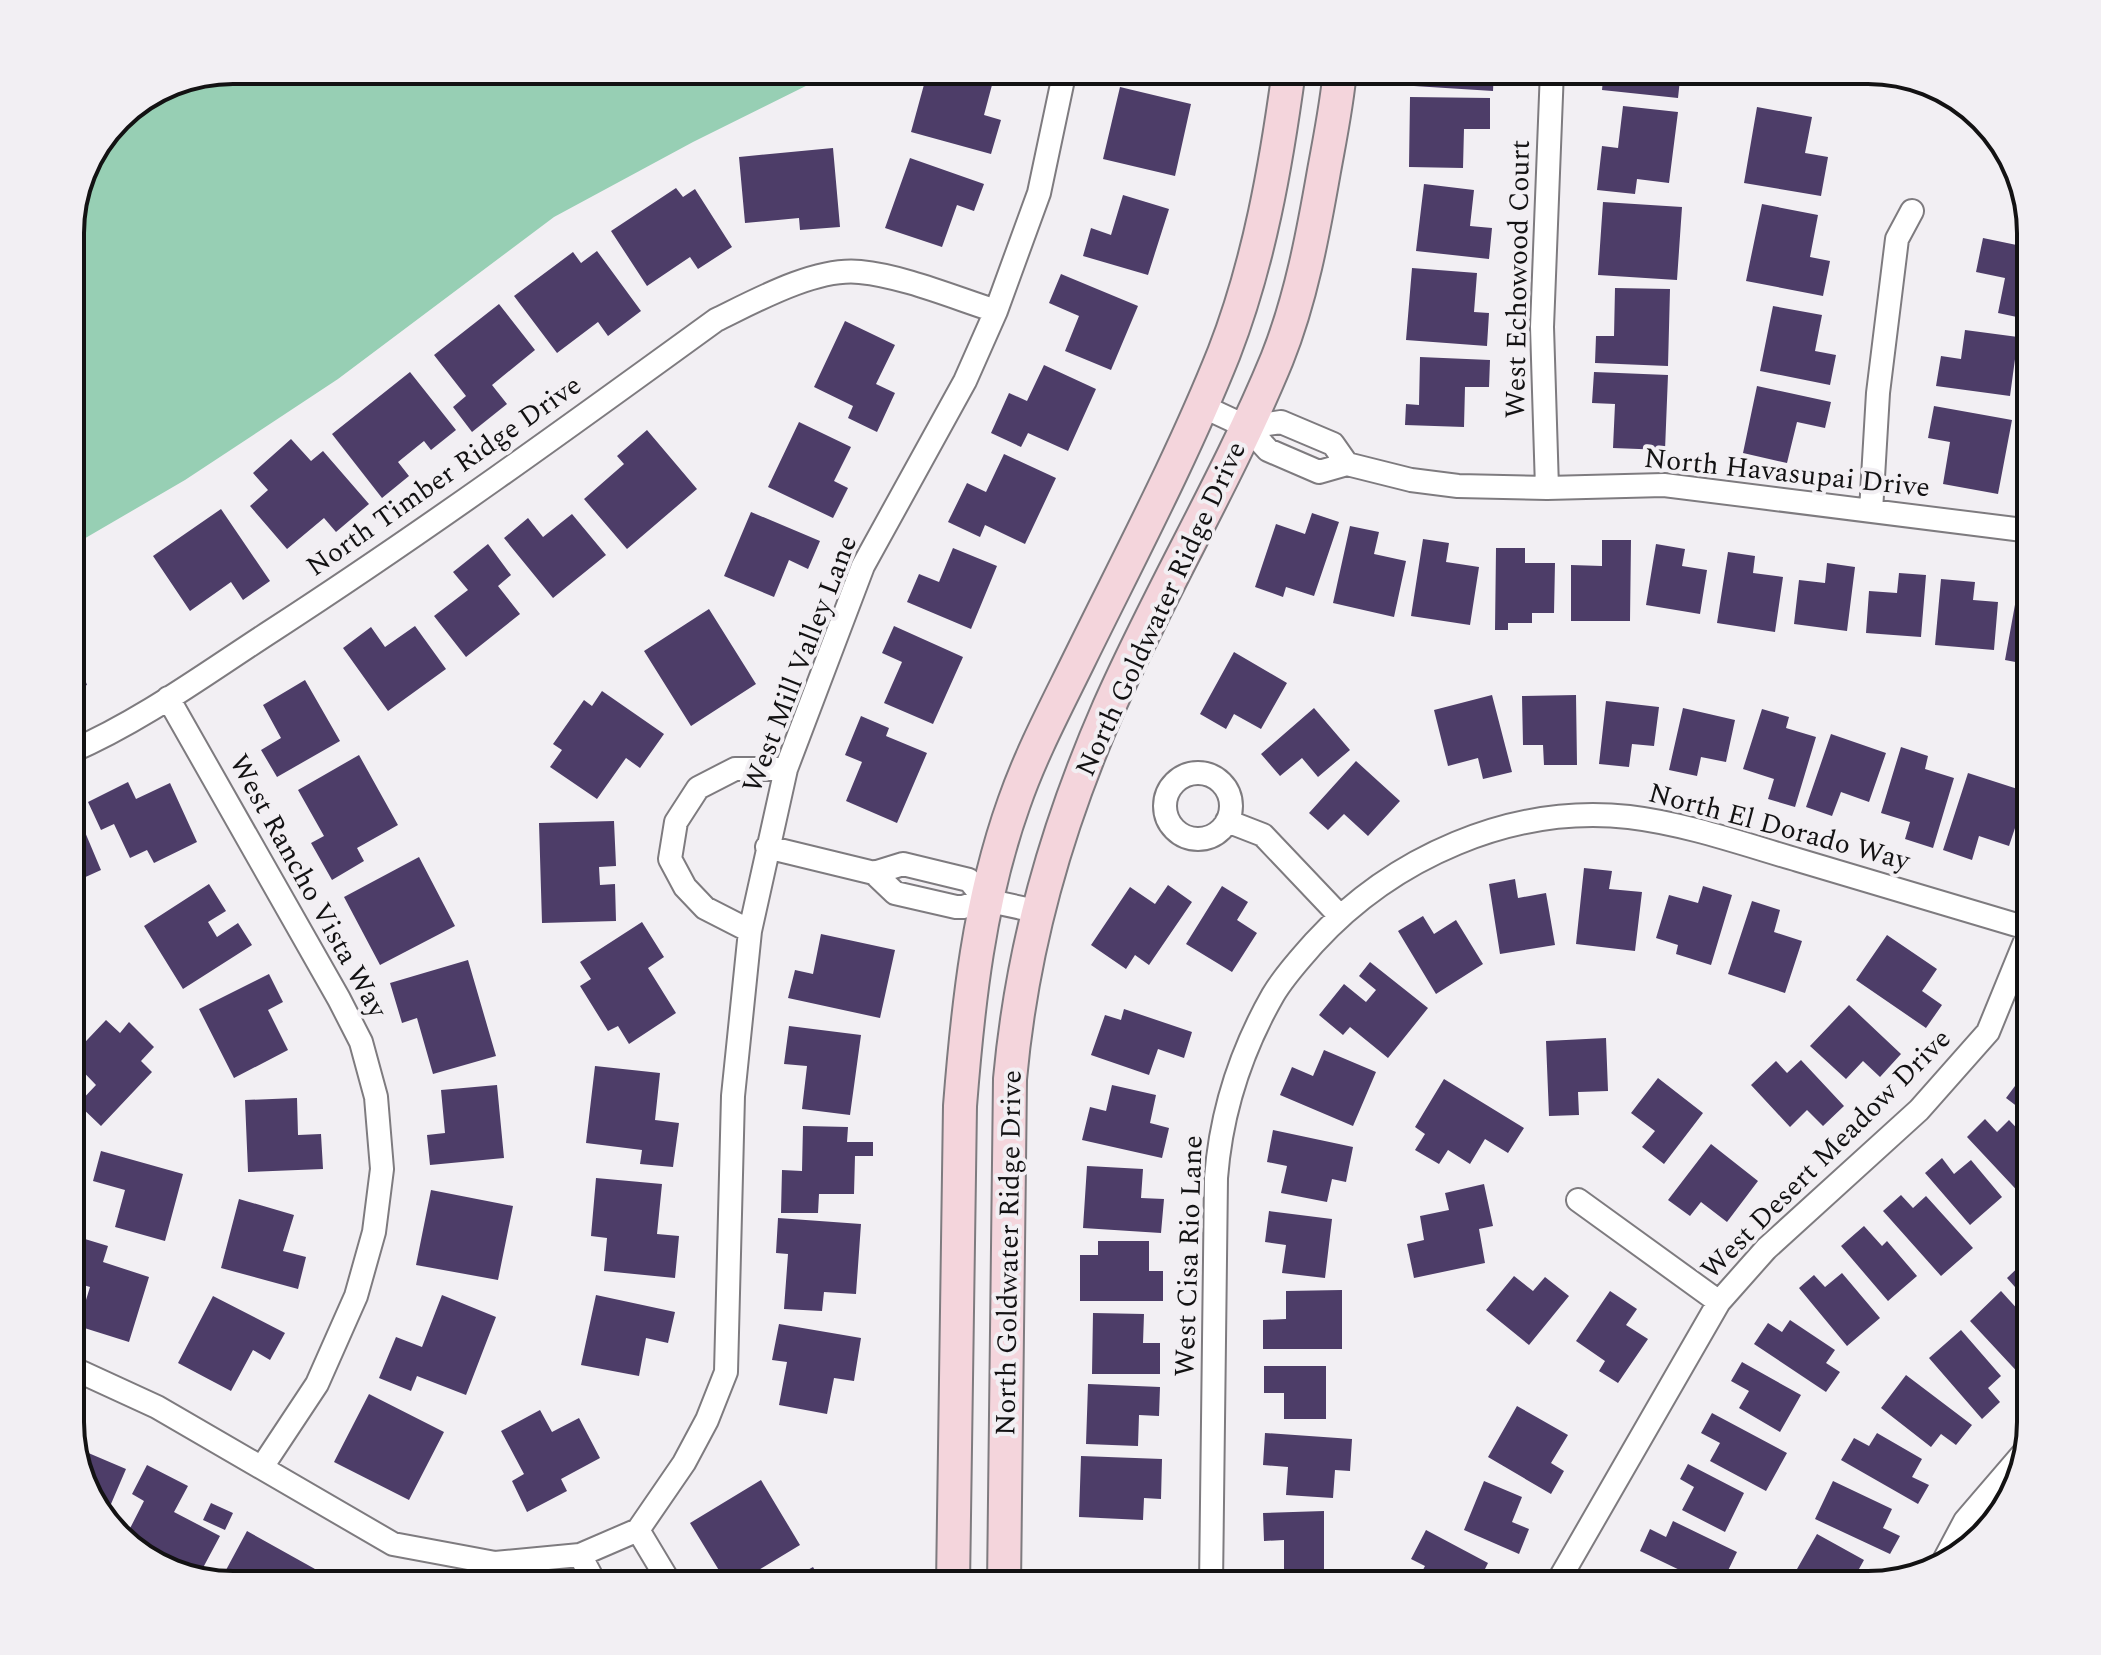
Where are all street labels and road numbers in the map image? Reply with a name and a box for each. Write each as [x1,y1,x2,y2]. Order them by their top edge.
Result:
street label: West Echowood Court [1494,139,1542,419]
street label: North Timber Ridge Drive [297,364,591,588]
street label: North Goldwater Ridge Drive [1064,434,1258,784]
street label: North Havasupai Drive [1642,437,1932,509]
street label: West Mill Valley Lane [731,529,869,799]
street label: West Rancho Vista Way [218,746,399,1027]
street label: North El Dorado Way [1644,771,1916,883]
street label: West Desert Meadow Drive [1691,1019,1961,1289]
street label: North Goldwater Ridge Drive [984,1070,1034,1436]
street label: West Cisa Rio Lane [1163,1134,1215,1378]

